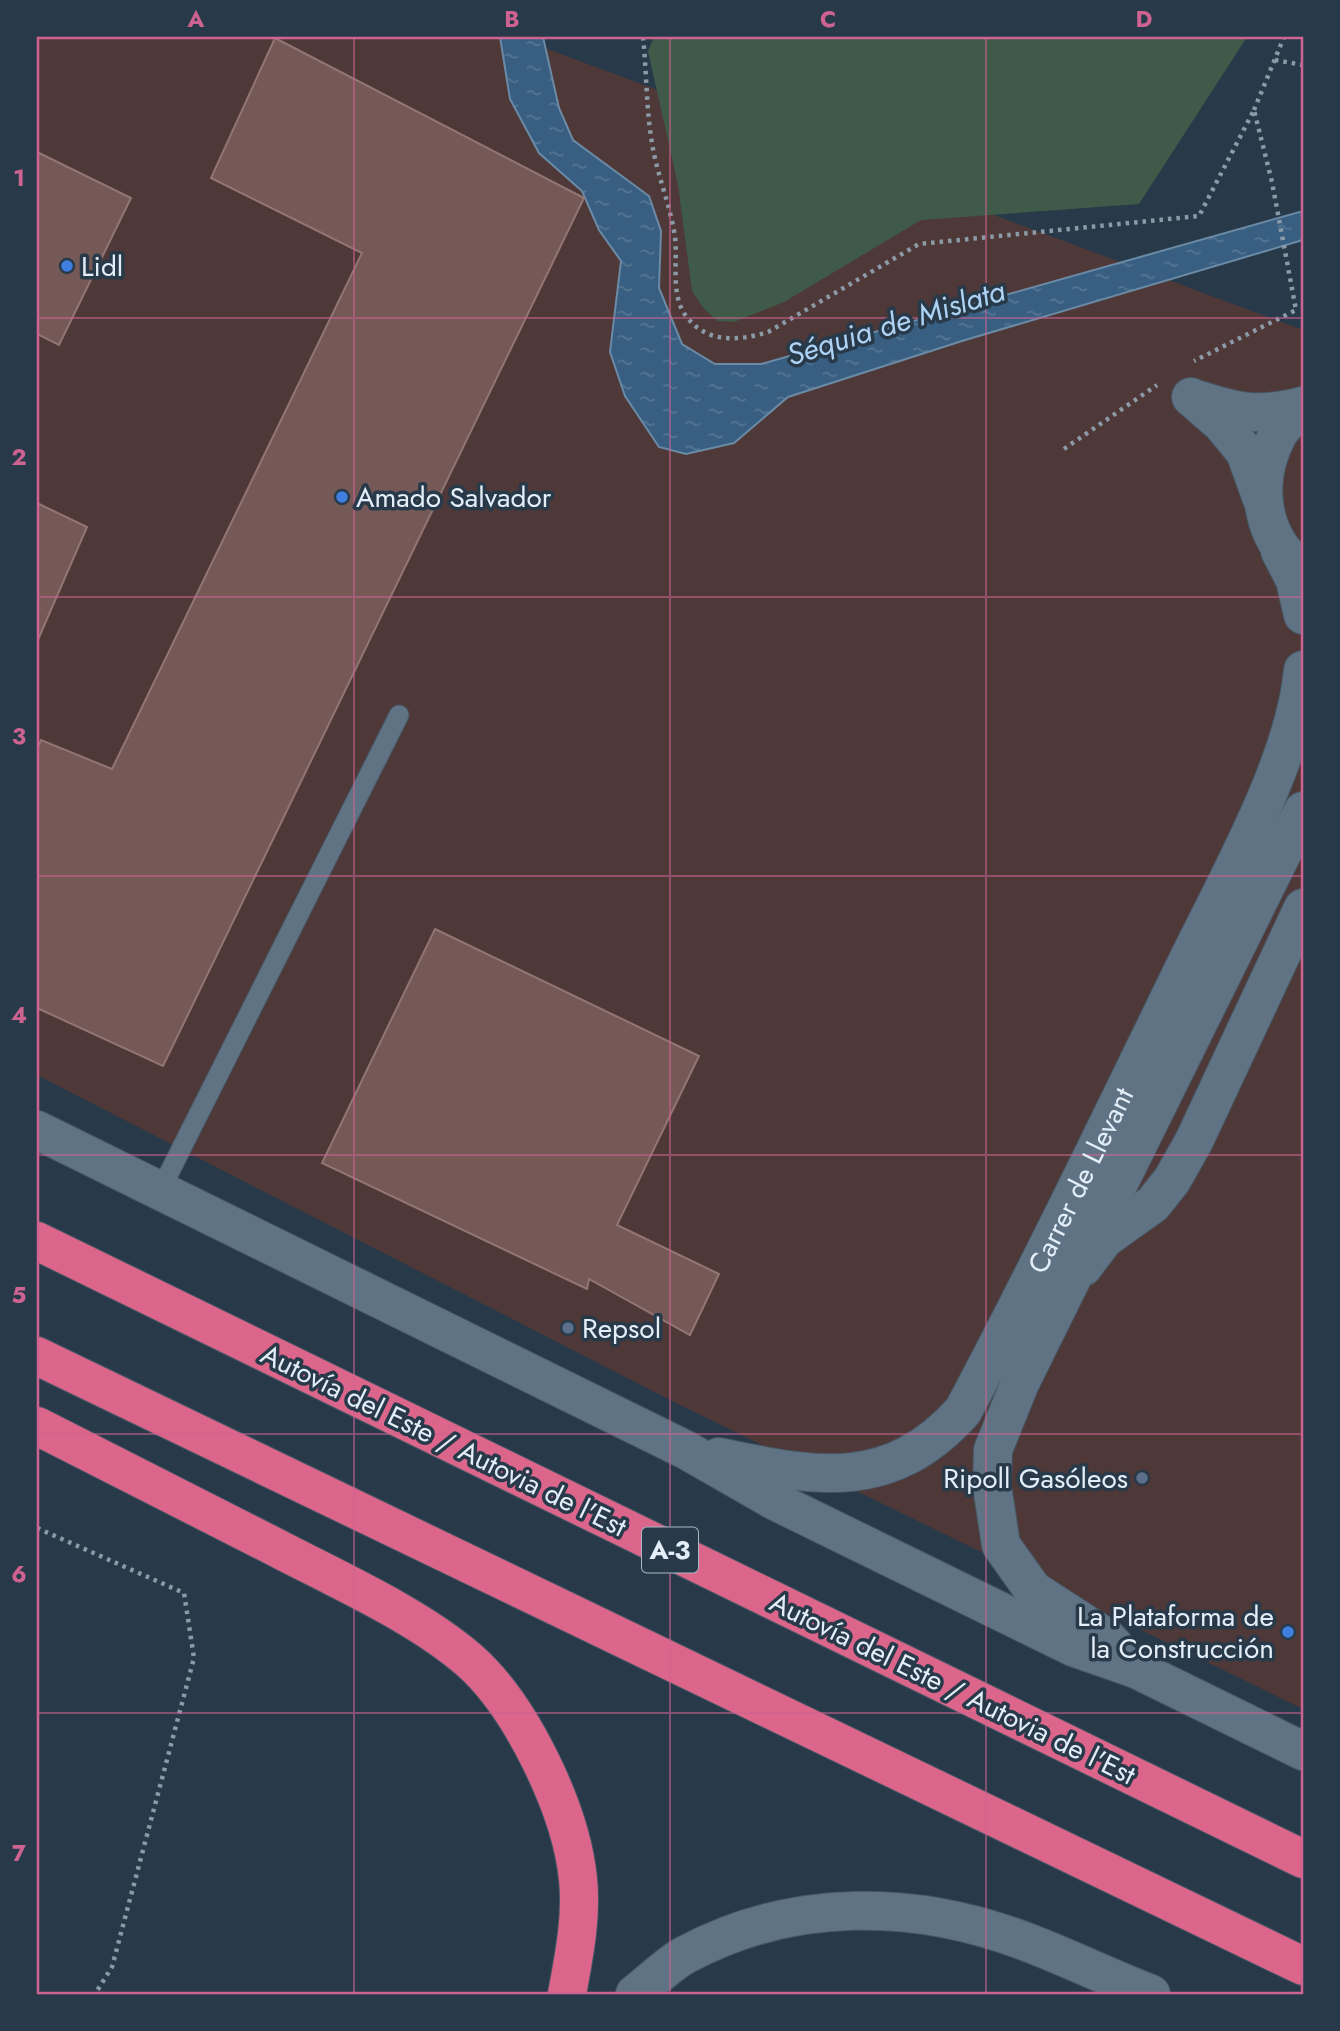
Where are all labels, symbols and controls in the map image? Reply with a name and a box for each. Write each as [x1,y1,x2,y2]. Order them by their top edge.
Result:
text: A [187,2,205,36]
text: B [504,2,520,36]
text: C [820,2,836,36]
text: D [1136,2,1153,36]
text: 1 [13,161,25,195]
place label: Lidl [81,246,123,287]
marker: Lidl [59,258,75,274]
water label: Séquia de Mislata [781,269,1011,376]
text: 2 [11,440,27,474]
place label: Amado Salvador [356,477,552,518]
marker: Amado Salvador [334,489,350,505]
text: 3 [12,719,26,753]
text: 4 [11,998,27,1032]
street label: Carrer de Llevant [1017,1080,1144,1281]
text: 5 [12,1278,26,1312]
place label: Repsol [582,1308,661,1349]
marker: Repsol [560,1320,576,1336]
street label: Autovía del Este / Autovia de l'Est [254,1334,634,1547]
place label: Ripoll Gasóleos [943,1458,1128,1499]
marker: Ripoll Gasóleos [1134,1470,1150,1486]
road number: A-3 [642,1527,698,1572]
text: 6 [11,1557,27,1591]
street label: Autovía del Este / Autovia de l'Est [763,1582,1143,1795]
place label: La Plataforma de la Construcción [1077,1596,1274,1669]
marker: La Plataforma de la Construcción [1280,1624,1296,1640]
text: 7 [12,1836,26,1870]

